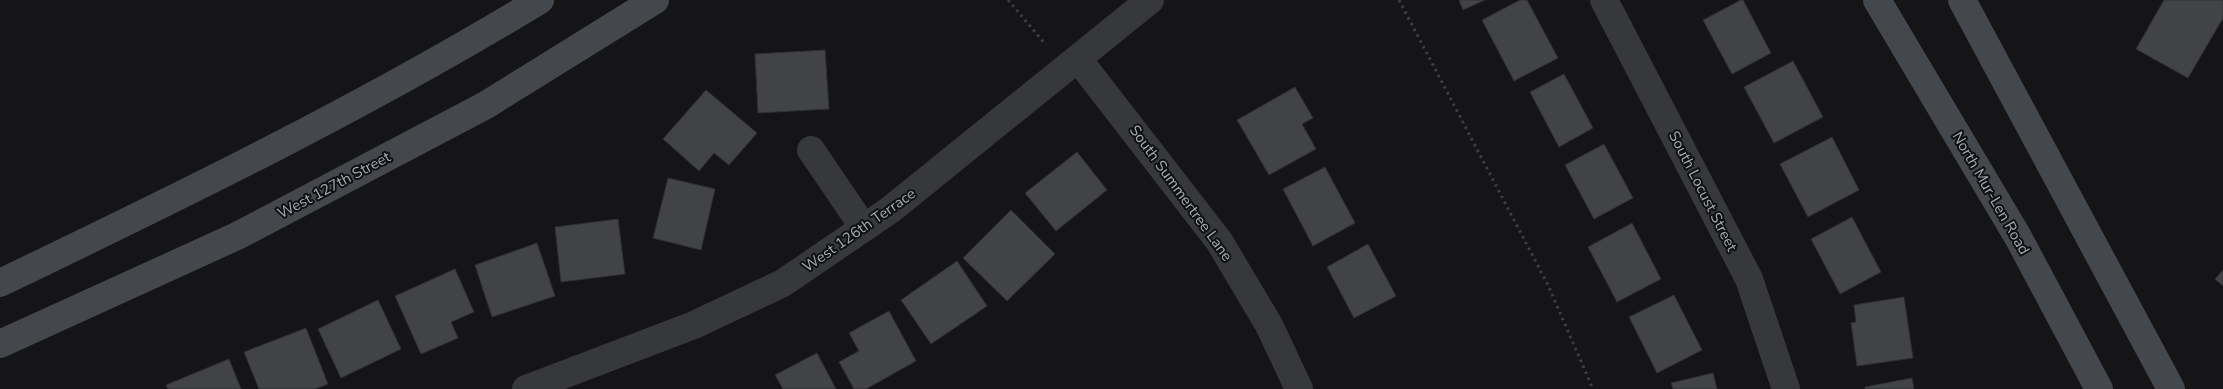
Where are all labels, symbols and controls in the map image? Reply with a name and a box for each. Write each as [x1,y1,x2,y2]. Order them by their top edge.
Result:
street label: South Summertree Lane [1125,121,1237,265]
street label: South Locust Street [1664,127,1742,255]
street label: North Mur-Len Road [1948,128,2034,258]
street label: West 127th Street [274,146,395,223]
street label: West 126th Terrace [798,183,920,277]

